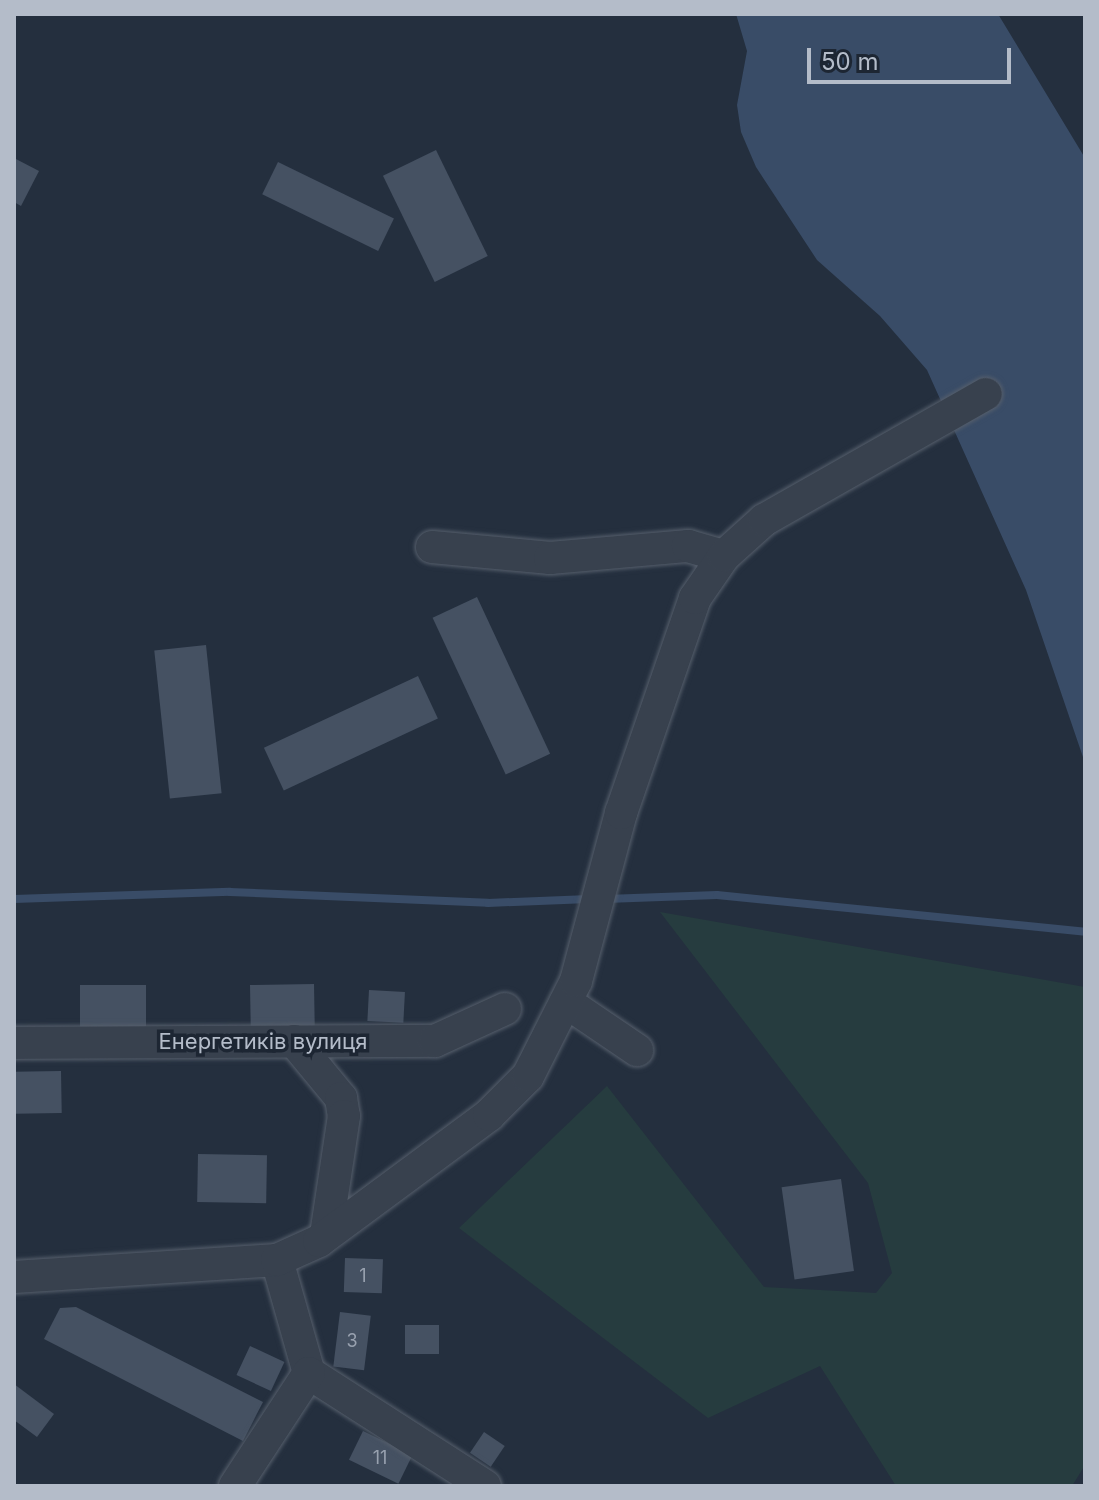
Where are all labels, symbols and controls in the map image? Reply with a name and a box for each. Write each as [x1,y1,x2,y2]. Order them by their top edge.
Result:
scale bar [811,32,1015,82]
text: 50 m [821,47,879,76]
street label: Енергетиків вулиця [159,1029,367,1055]
house number: 1 [359,1265,367,1287]
house number: 3 [346,1330,358,1352]
house number: 11 [373,1447,387,1469]

